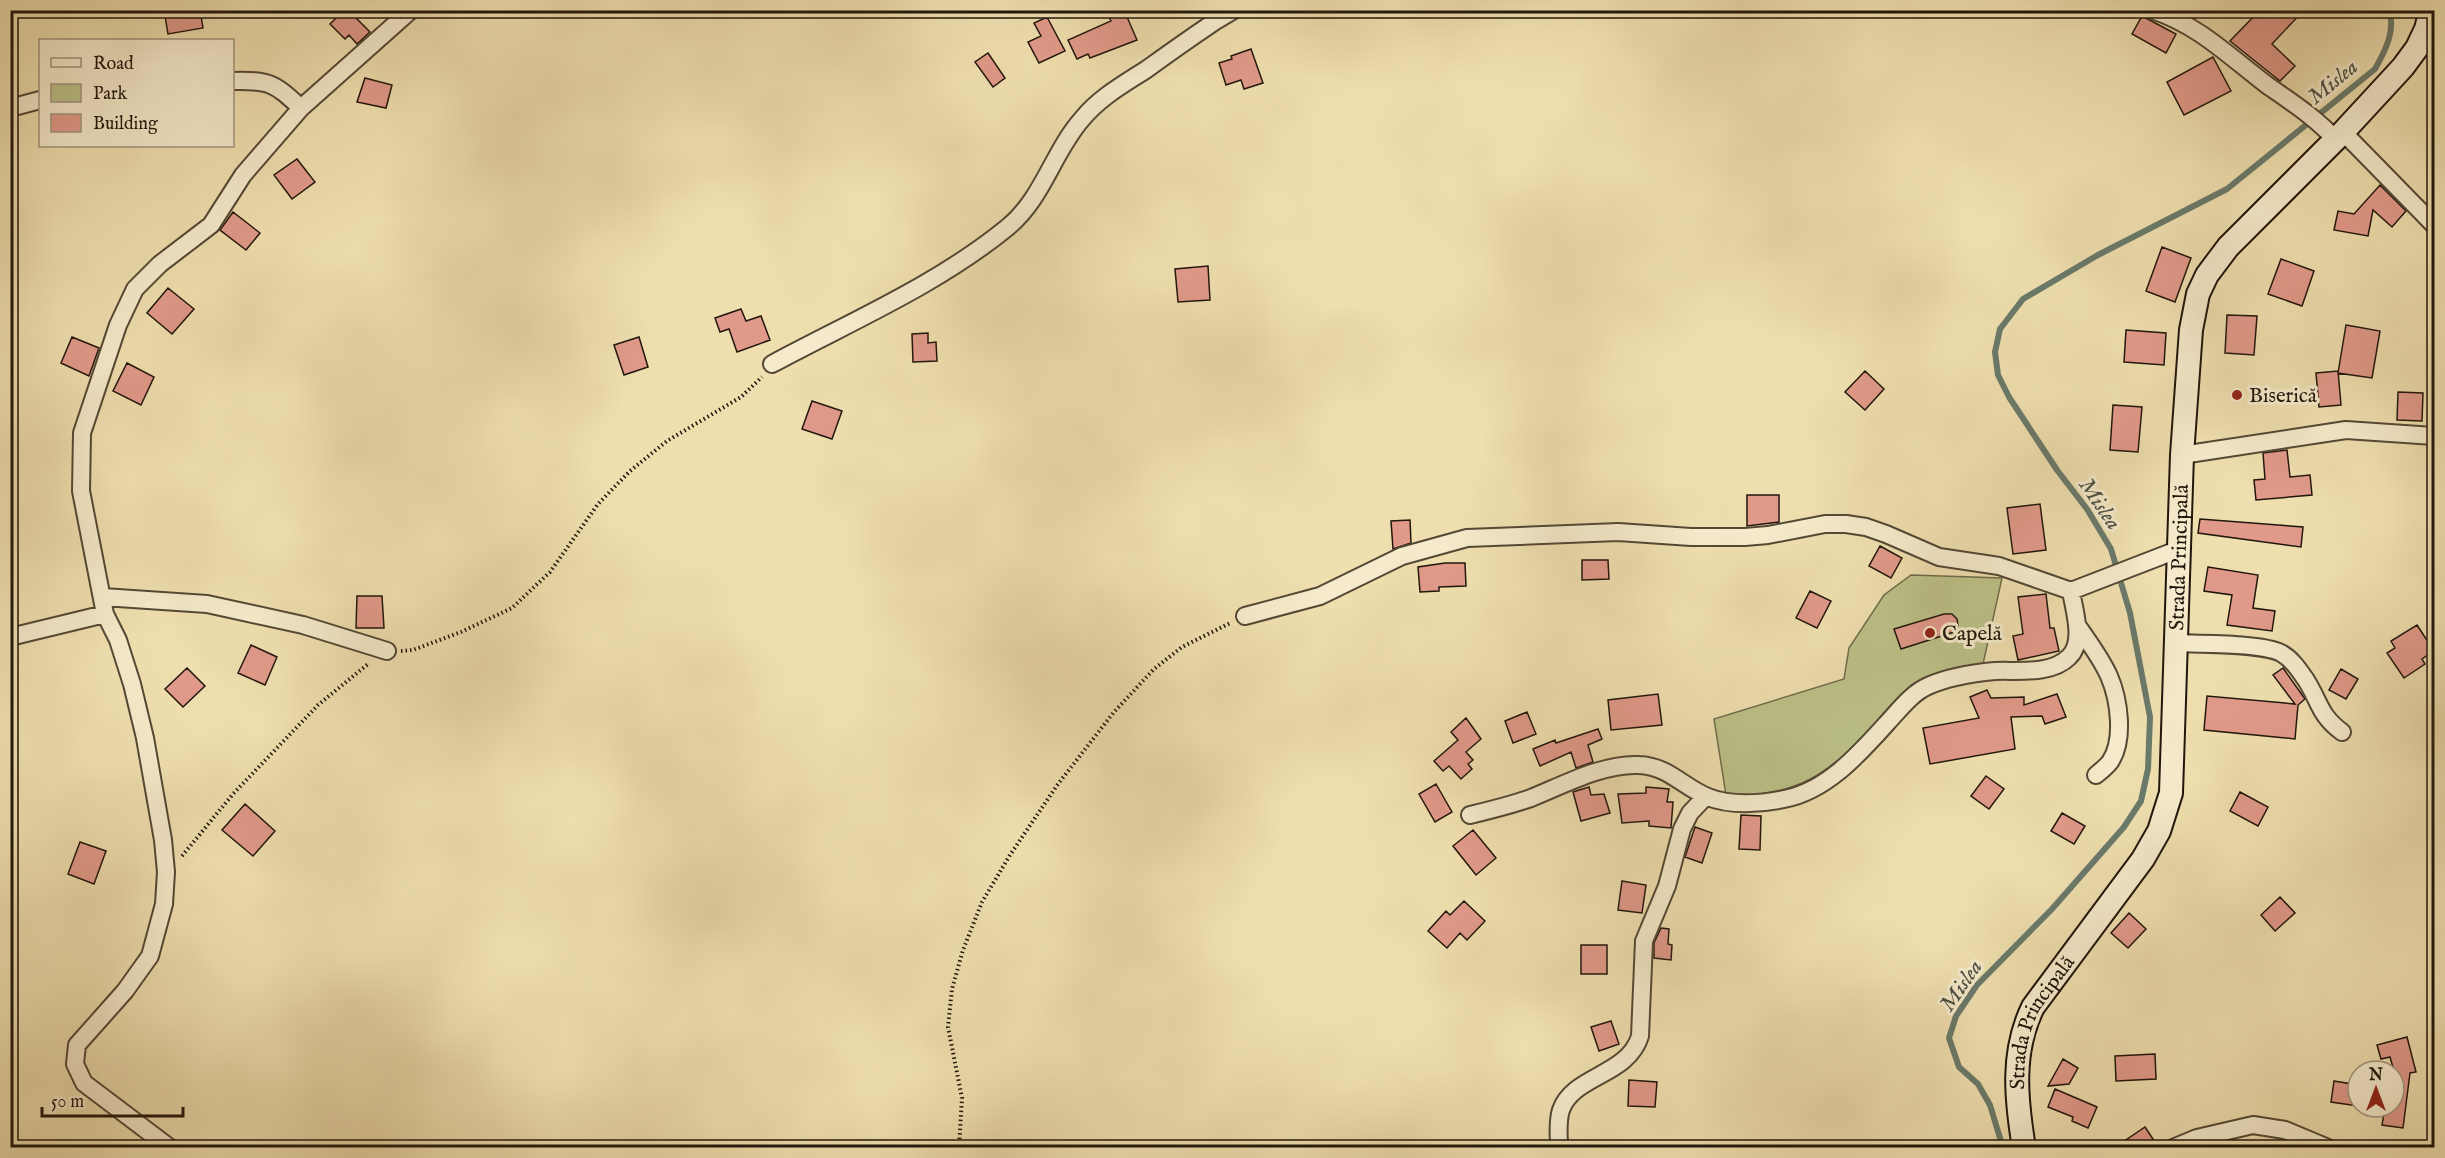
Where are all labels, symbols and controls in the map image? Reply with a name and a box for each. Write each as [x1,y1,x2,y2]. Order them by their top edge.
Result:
legend [39,39,234,147]
text: Road [93,53,134,76]
water label: Mislea [2302,54,2364,111]
text: Park [93,83,128,106]
text: Building [93,113,158,136]
place label: Biserică [2249,383,2318,410]
marker: Biserică [2230,388,2244,402]
water label: Mislea [2072,473,2127,536]
street label: Strada Principală [2164,483,2196,631]
place label: Capelă [1942,621,2003,648]
marker: Capelă [1923,626,1937,640]
street label: Strada Principală [2005,950,2082,1090]
water label: Mislea [1934,955,1990,1017]
north arrow [2346,1059,2406,1119]
text: N [2368,1066,2383,1086]
scale bar [42,1080,183,1118]
text: 50 m [51,1091,84,1114]

